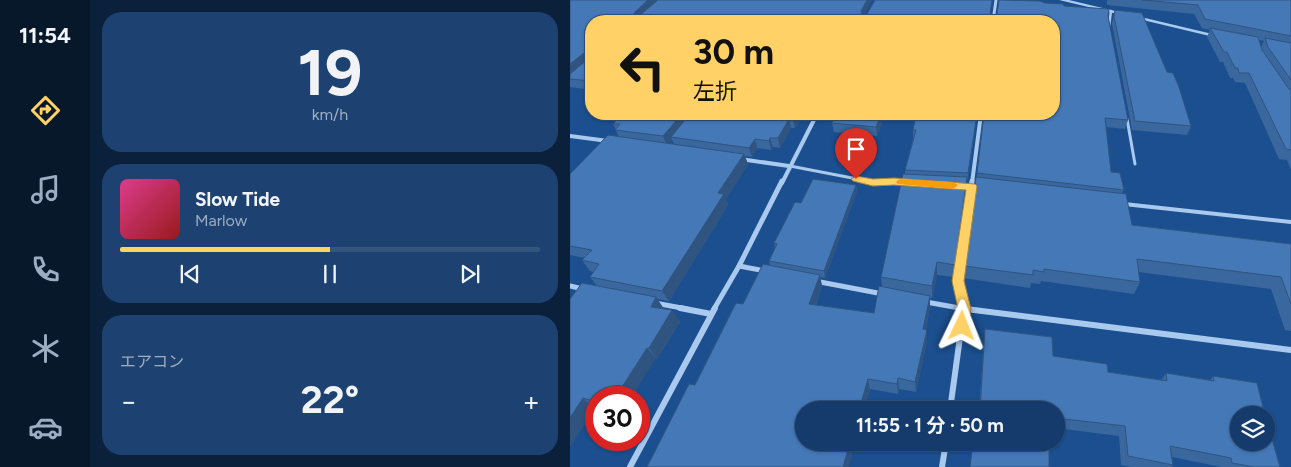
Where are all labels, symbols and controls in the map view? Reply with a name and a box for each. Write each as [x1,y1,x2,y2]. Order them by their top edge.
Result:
text: 11:54 [19,22,71,49]
text: 30 m [693,31,774,73]
text: 19 [297,33,363,111]
icon: left [610,35,675,100]
text: 左折 [693,78,737,105]
icon: directions [28,93,63,128]
text: km/h [312,105,348,124]
pin [835,128,877,179]
icon: arrive [842,135,870,163]
icon: music [28,172,63,207]
text: Slow Tide [195,188,280,211]
text: Marlow [195,211,247,230]
icon: phone [28,252,63,287]
icon: previous [176,260,204,288]
icon: pause [316,260,344,288]
icon: next [456,260,484,288]
position arrow [935,299,987,351]
icon: climate [28,331,63,366]
text: エアコン [120,352,184,371]
text: 22° [301,377,359,423]
text: − [120,384,137,418]
text: + [523,384,540,418]
speed limit sign: 30 [585,386,650,451]
map controls [1230,406,1275,451]
button: layers [1230,406,1275,451]
icon: car [28,410,63,445]
text: 11:55 · 1 分 · 50 m [856,414,1004,437]

